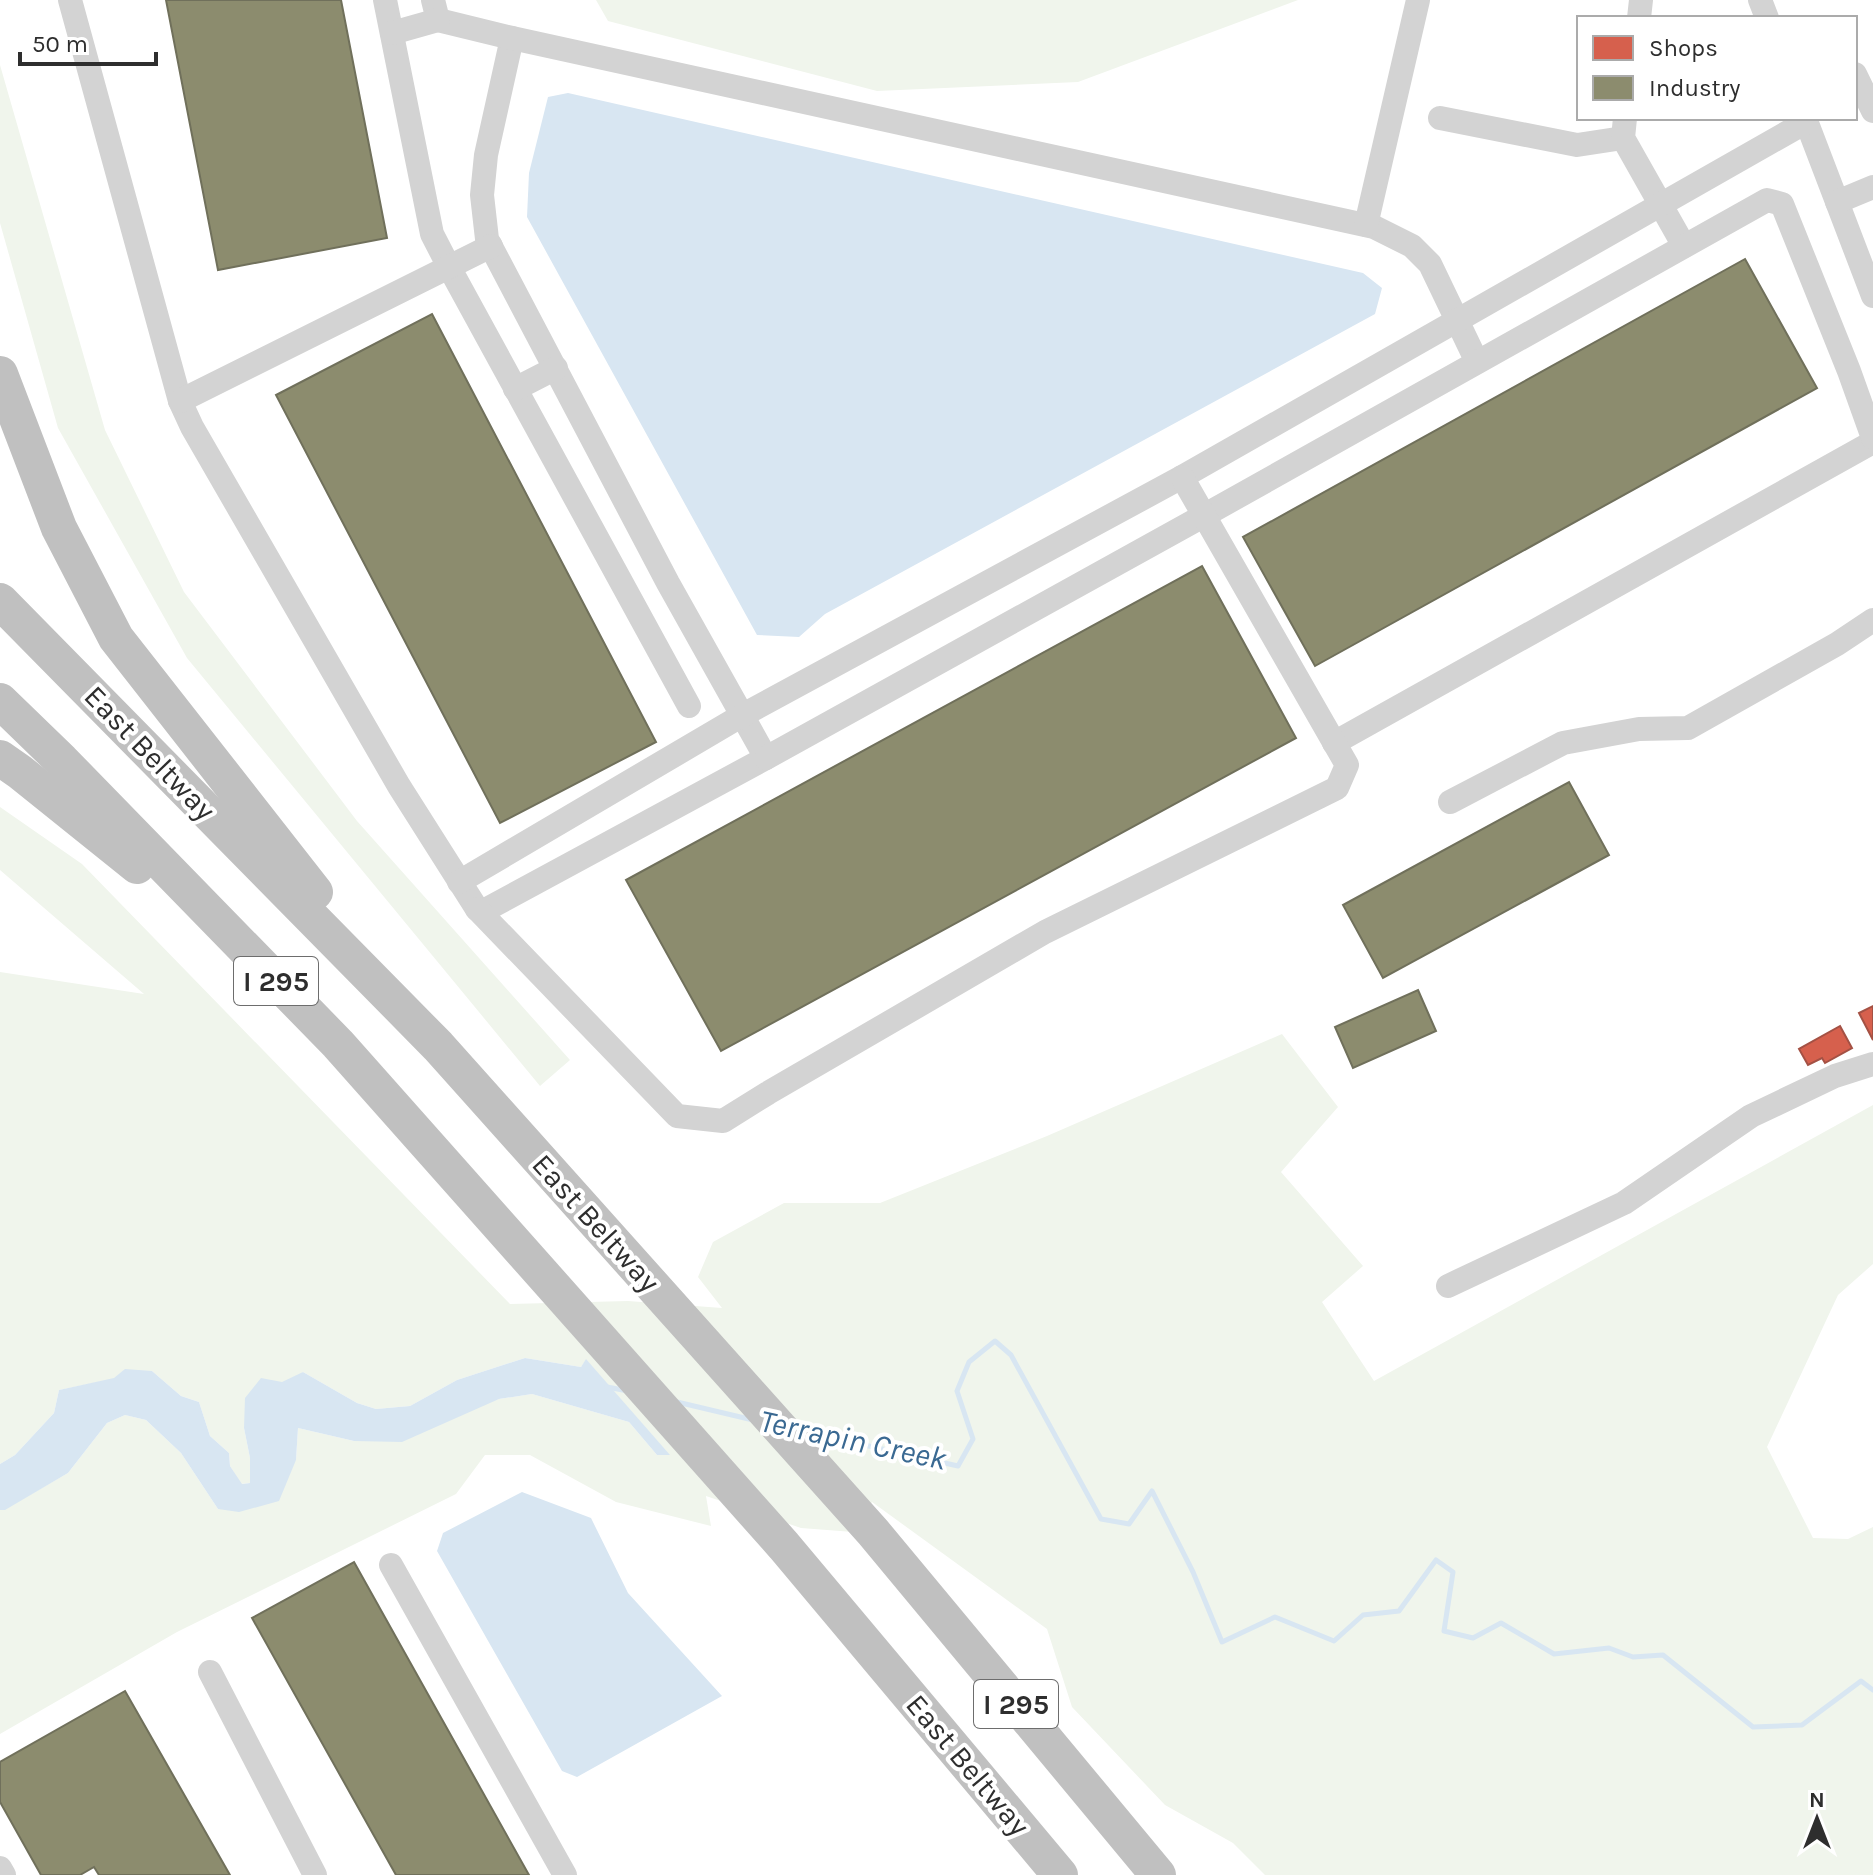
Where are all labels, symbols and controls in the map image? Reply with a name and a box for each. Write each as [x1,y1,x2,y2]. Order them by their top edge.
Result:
scale bar [20,16,156,66]
legend [1577,16,1857,120]
text: 50 m [32,30,88,58]
text: Shops [1649,34,1718,62]
text: Industry [1649,74,1740,102]
street label: East Beltway [77,678,223,828]
road number: I 295 [234,957,318,1005]
street label: East Beltway [525,1146,667,1300]
water label: Terrapin Creek [756,1402,950,1478]
road number: I 295 [974,1680,1058,1728]
street label: East Beltway [898,1687,1038,1843]
north arrow [1777,1779,1857,1859]
text: N [1809,1787,1825,1813]

